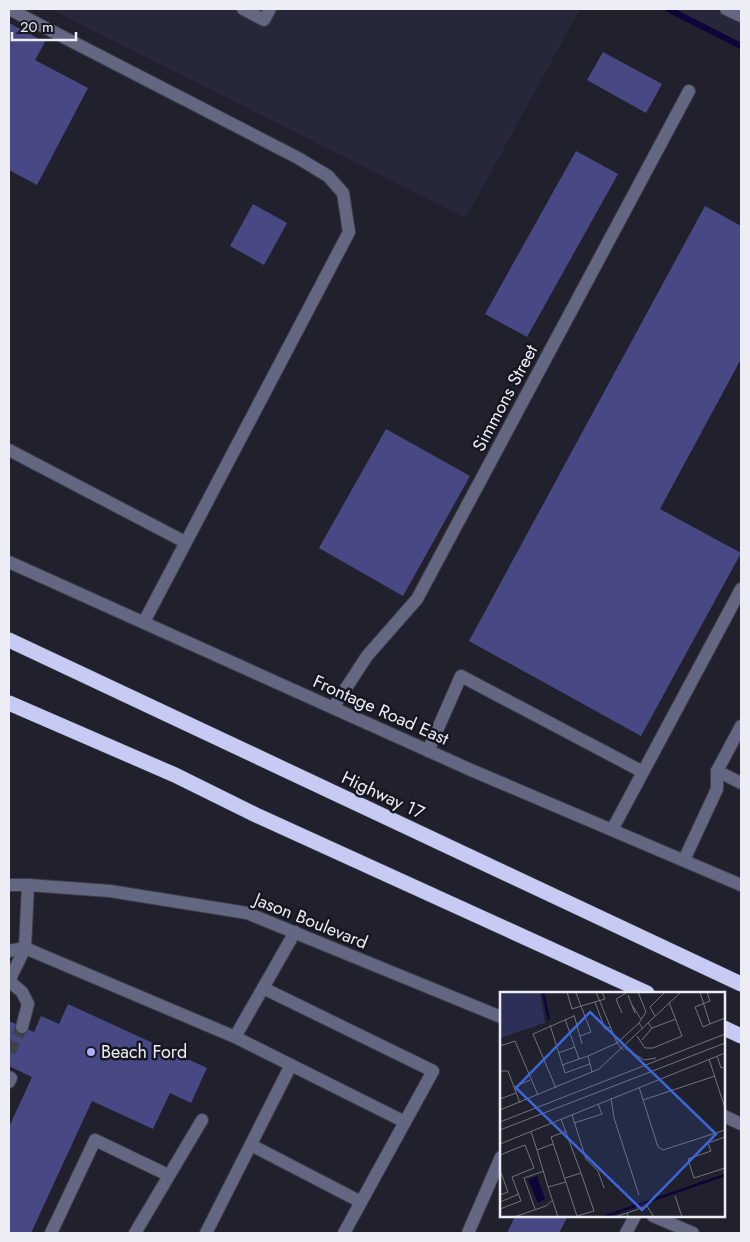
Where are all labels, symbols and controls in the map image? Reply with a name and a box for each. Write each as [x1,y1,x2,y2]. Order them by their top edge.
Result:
scale bar [12,10,76,42]
text: 20 m [20,16,54,38]
street label: Simmons Street [466,339,544,456]
street label: Frontage Road East [309,668,454,752]
street label: Highway 17 [337,764,429,826]
street label: Jason Boulevard [248,886,372,956]
inset map [500,992,725,1217]
place label: Beach Ford [101,1039,187,1065]
marker: Beach Ford [85,1046,97,1058]

